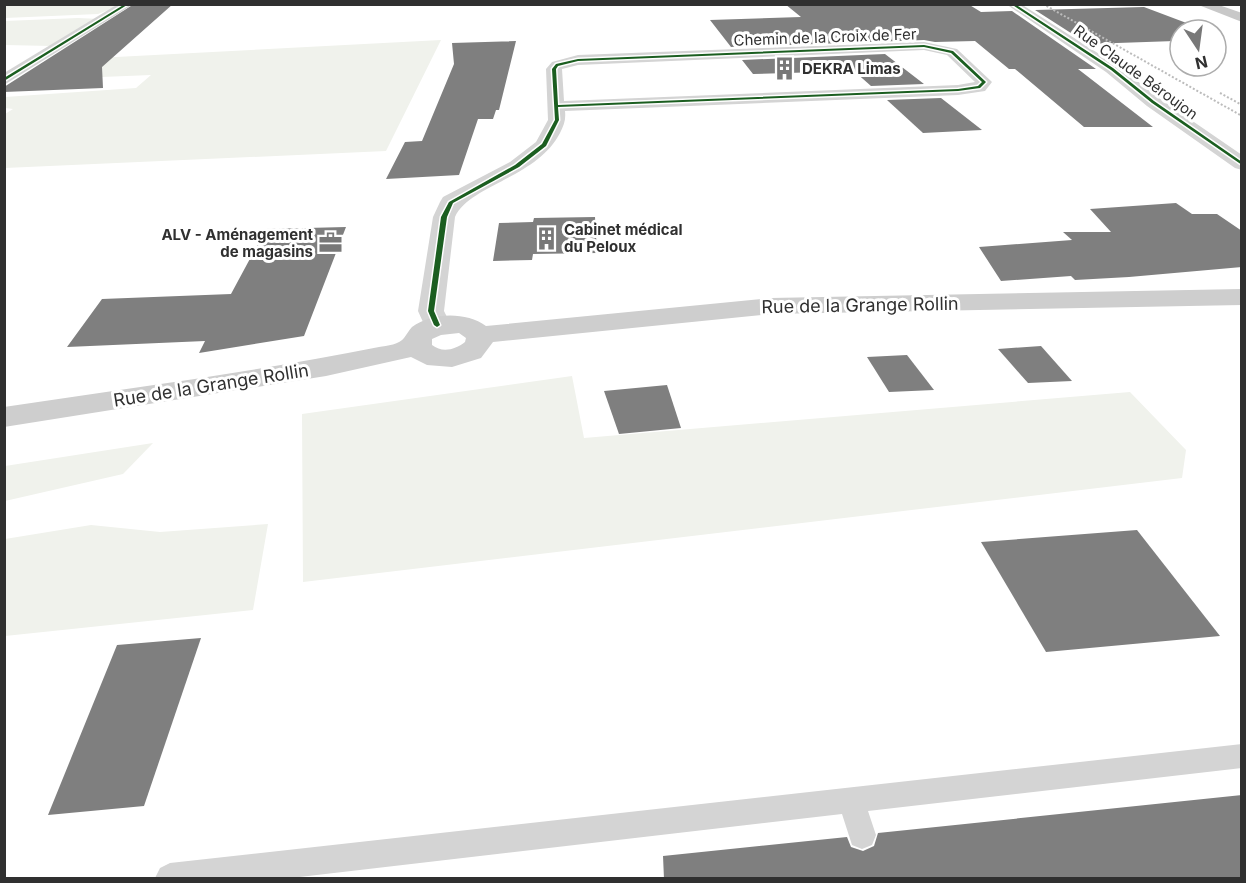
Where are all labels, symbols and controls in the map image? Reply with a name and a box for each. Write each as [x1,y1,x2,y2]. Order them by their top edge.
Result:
north arrow [1168,18,1228,78]
street label: Rue Claude Béroujon [1070,21,1202,123]
street label: Chemin de la Croix de Fer [733,24,917,50]
text: N [1193,51,1210,74]
building icon: DEKRA Limas [771,55,797,81]
place label: DEKRA Limas [802,59,901,78]
place label: Cabinet médical du Peloux [564,220,683,256]
place label: ALV - Aménagement de magasins [161,225,313,261]
building icon: Cabinet médical du Peloux [533,225,559,251]
office icon: ALV - Aménagement de magasins [318,230,344,256]
street label: Rue de la Grange Rollin [761,293,959,317]
street label: Rue de la Grange Rollin [112,359,310,411]

